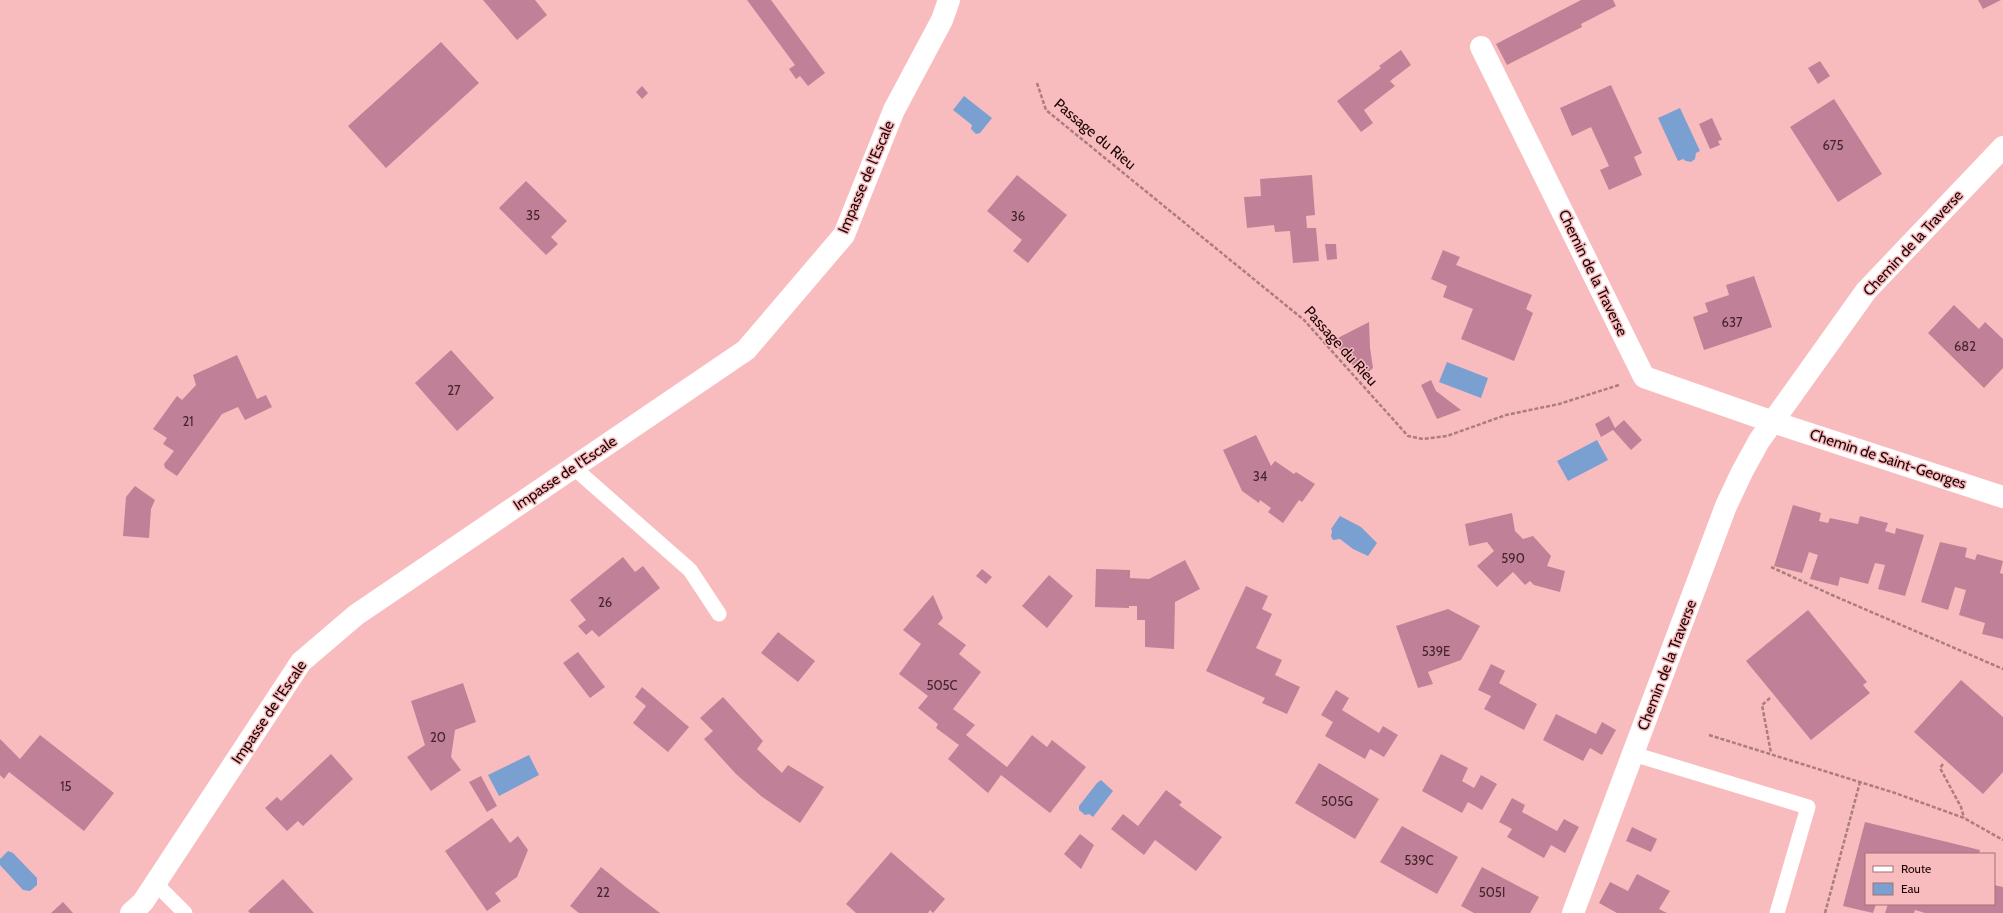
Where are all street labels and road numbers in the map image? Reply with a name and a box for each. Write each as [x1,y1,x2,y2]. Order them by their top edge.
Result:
street label: Passage du Rieu [1051,95,1139,173]
street label: Impasse de l'Escale [834,118,898,236]
street label: Chemin de la Traverse [1859,186,1967,300]
street label: Chemin de la Traverse [1555,207,1632,339]
street label: Passage du Rieu [1301,302,1381,390]
street label: Chemin de Saint-Georges [1808,425,1968,493]
street label: Impasse de l'Escale [510,432,620,514]
street label: Chemin de la Traverse [1634,597,1700,733]
street label: Impasse de l'Escale [228,657,310,767]

